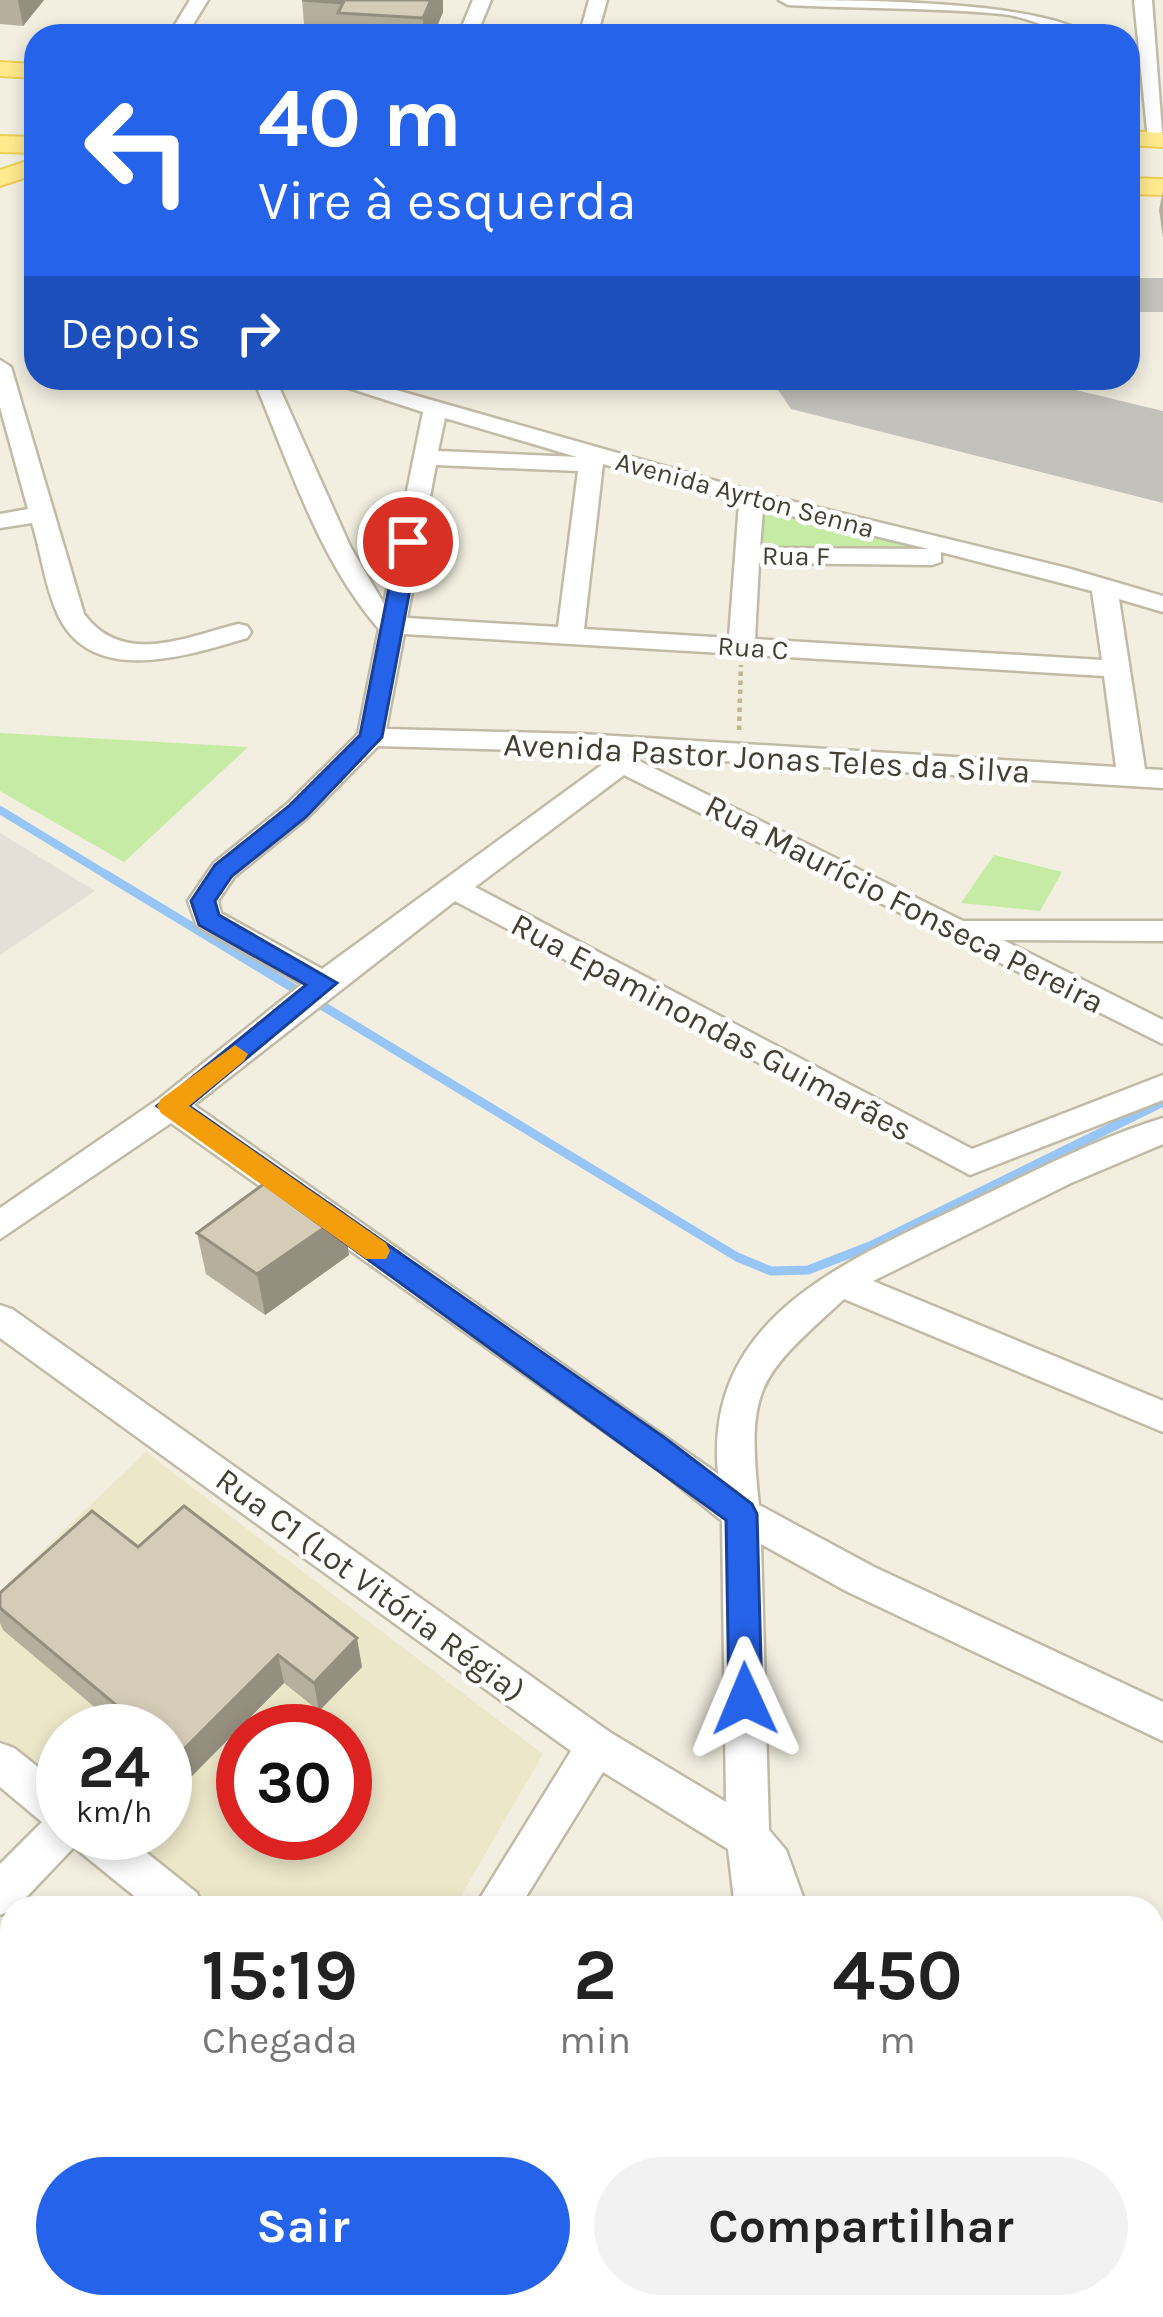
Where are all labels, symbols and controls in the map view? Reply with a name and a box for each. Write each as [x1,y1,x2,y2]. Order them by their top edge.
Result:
text: 40 m [258,69,462,167]
icon: left [60,72,216,228]
text: Vire à esquerda [258,169,636,233]
icon: right [225,300,291,366]
text: Depois [60,307,201,359]
street label: Avenida Ayrton Senna [612,445,878,545]
pin [357,491,459,593]
icon: arrive [375,509,441,575]
street label: Rua F [762,539,830,573]
street label: Rua C [717,630,789,666]
street label: Avenida Pastor Jonas Teles da Silva [503,725,1031,791]
street label: Rua Maurício Fonseca Pereira [699,787,1110,1021]
street label: Rua Epaminondas Guimarães [505,905,918,1149]
street label: Rua C1 (Lot Vitória Régia) [208,1460,532,1710]
position arrow [682,1636,808,1762]
speed limit sign: 30 [216,1704,372,1860]
text: 24 [78,1732,150,1802]
text: km/h [76,1794,152,1830]
text: 15:19 [201,1933,358,2017]
text: 2 [573,1933,617,2017]
text: 450 [832,1933,963,2017]
text: Chegada [202,2017,357,2063]
text: min [559,2017,631,2063]
text: m [879,2017,916,2063]
button: Sair [36,2157,570,2295]
button: Compartilhar [594,2157,1128,2295]

